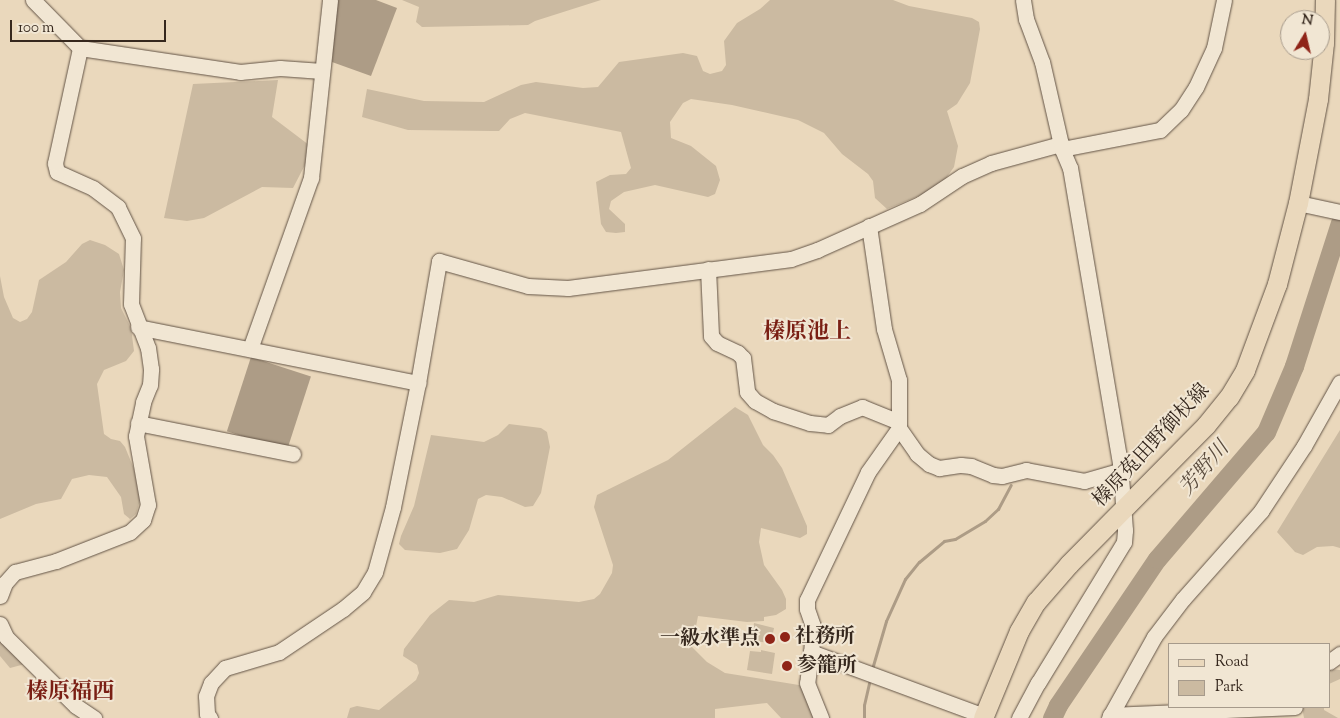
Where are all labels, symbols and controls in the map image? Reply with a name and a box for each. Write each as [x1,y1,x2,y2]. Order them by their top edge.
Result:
scale bar [12,10,169,42]
north arrow [1280,10,1330,60]
text: N [1300,10,1314,32]
text: 100 m [18,18,54,39]
district label: 榛原池上 [763,321,851,347]
street label: 榛原菟田野御杖線 [1089,379,1215,513]
water label: 芳野川 [1175,437,1235,501]
place label: 社務所 [795,625,855,649]
place label: 一級水準点 [660,627,760,651]
marker: 社務所 [779,631,791,643]
marker: 一級水準点 [764,633,776,645]
legend [1168,643,1330,708]
text: Road [1215,652,1249,673]
place label: 参籠所 [797,654,857,678]
marker: 参籠所 [781,660,793,672]
text: Park [1215,677,1244,698]
district label: 榛原福西 [26,681,114,707]

